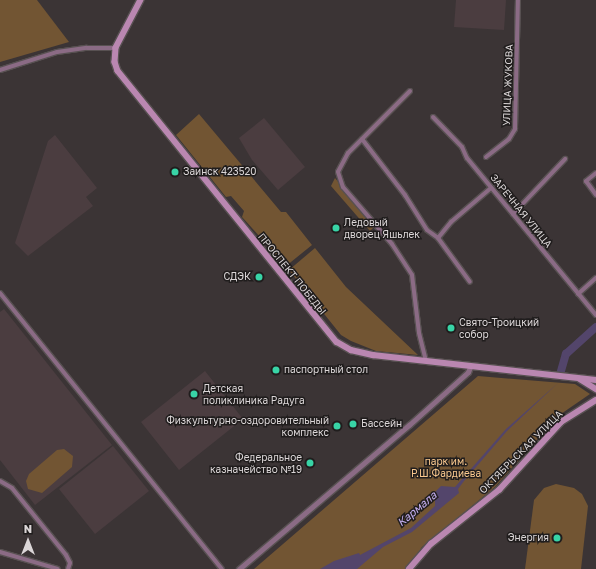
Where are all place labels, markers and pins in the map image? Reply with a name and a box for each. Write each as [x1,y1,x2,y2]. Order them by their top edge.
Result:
place label: Заинск 423520 [183,166,256,178]
marker: Заинск 423520 [170,167,180,177]
place label: Ледовый дворец Яшьлек [344,216,420,240]
marker: Ледовый дворец Яшьлек [331,223,341,233]
place label: СДЭК [224,271,251,283]
marker: СДЭК [254,272,264,282]
place label: Свято-Троицкий собор [459,316,539,340]
marker: Свято-Троицкий собор [446,323,456,333]
place label: паспортный стол [284,364,368,376]
marker: паспортный стол [271,365,281,375]
place label: Детская поликлиника Радуга [203,382,305,406]
marker: Детская поликлиника Радуга [188,388,200,400]
place label: Физкультурно-оздоровительный комплекс [166,414,329,438]
place label: Бассейн [361,418,402,430]
marker: Бассейн [348,419,358,429]
marker: Физкультурно-оздоровительный комплекс [332,421,342,431]
place label: Федеральное казначейство №19 [210,451,302,474]
marker: Федеральное казначейство №19 [305,458,315,468]
place label: Энергия [508,532,549,544]
marker: Энергия [552,533,562,543]

